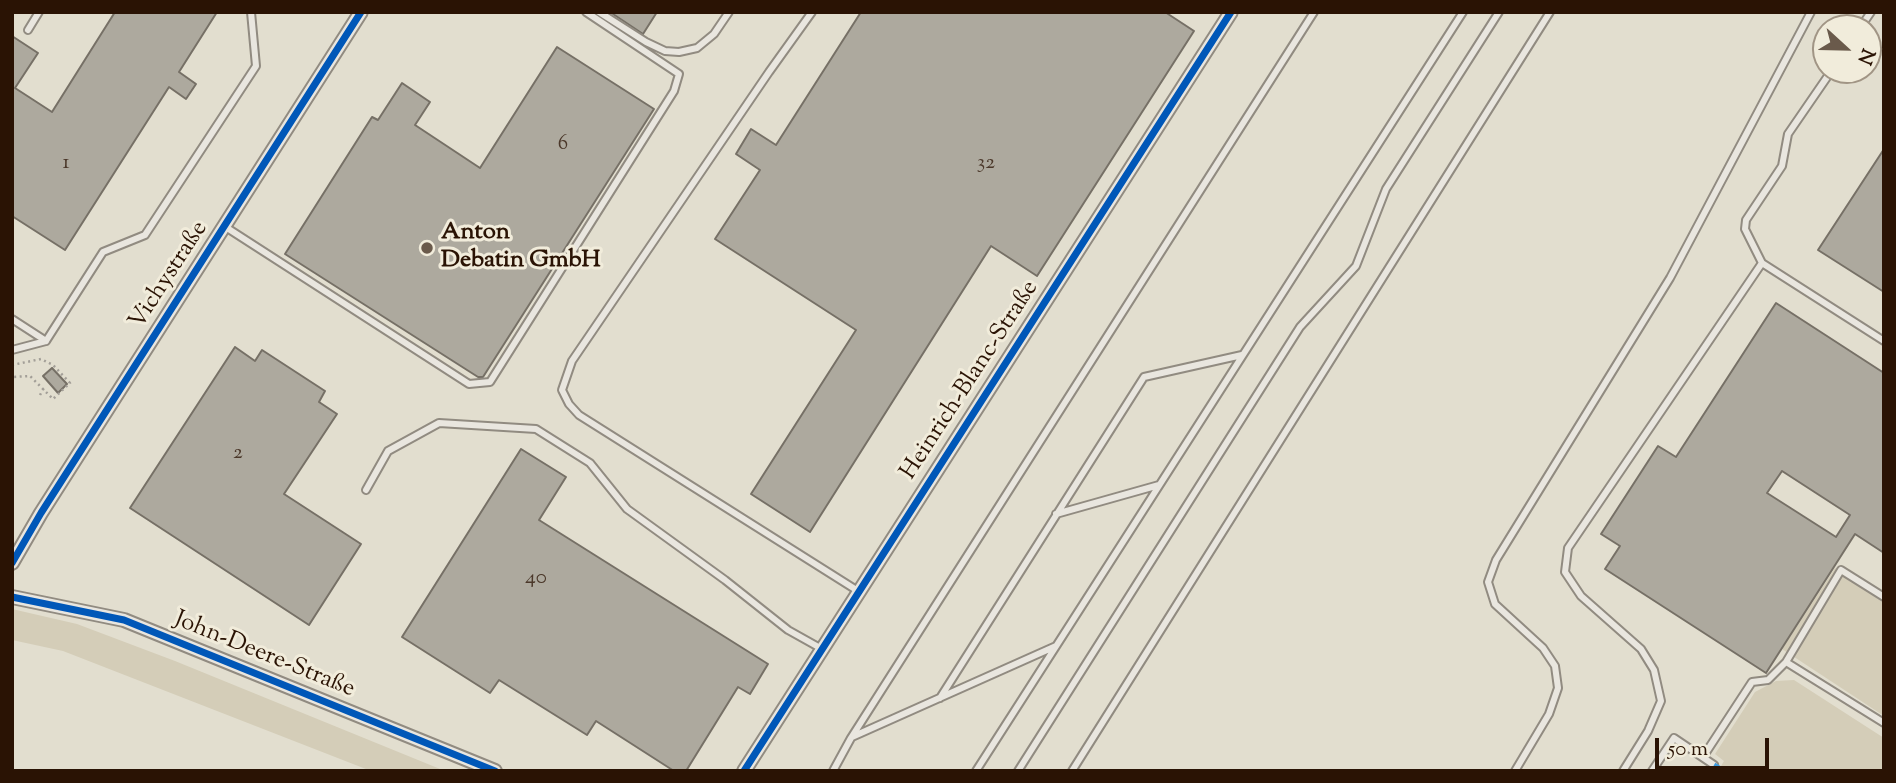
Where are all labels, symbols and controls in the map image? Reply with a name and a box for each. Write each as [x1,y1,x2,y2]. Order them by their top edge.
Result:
north arrow [1812,14,1882,84]
text: N [1850,44,1880,68]
house number: 6 [558,132,568,158]
house number: 1 [62,151,70,177]
house number: 32 [977,151,995,177]
street label: Vichystraße [125,217,215,335]
place label: Anton Debatin GmbH [441,220,601,276]
marker: Anton Debatin GmbH [419,240,435,256]
street label: Heinrich-Blanc-Straße [896,276,1046,486]
house number: 2 [233,441,243,467]
house number: 40 [525,566,547,592]
street label: John-Deere-Straße [169,607,359,705]
scale bar [1658,724,1772,768]
text: 50 m [1668,735,1708,765]

